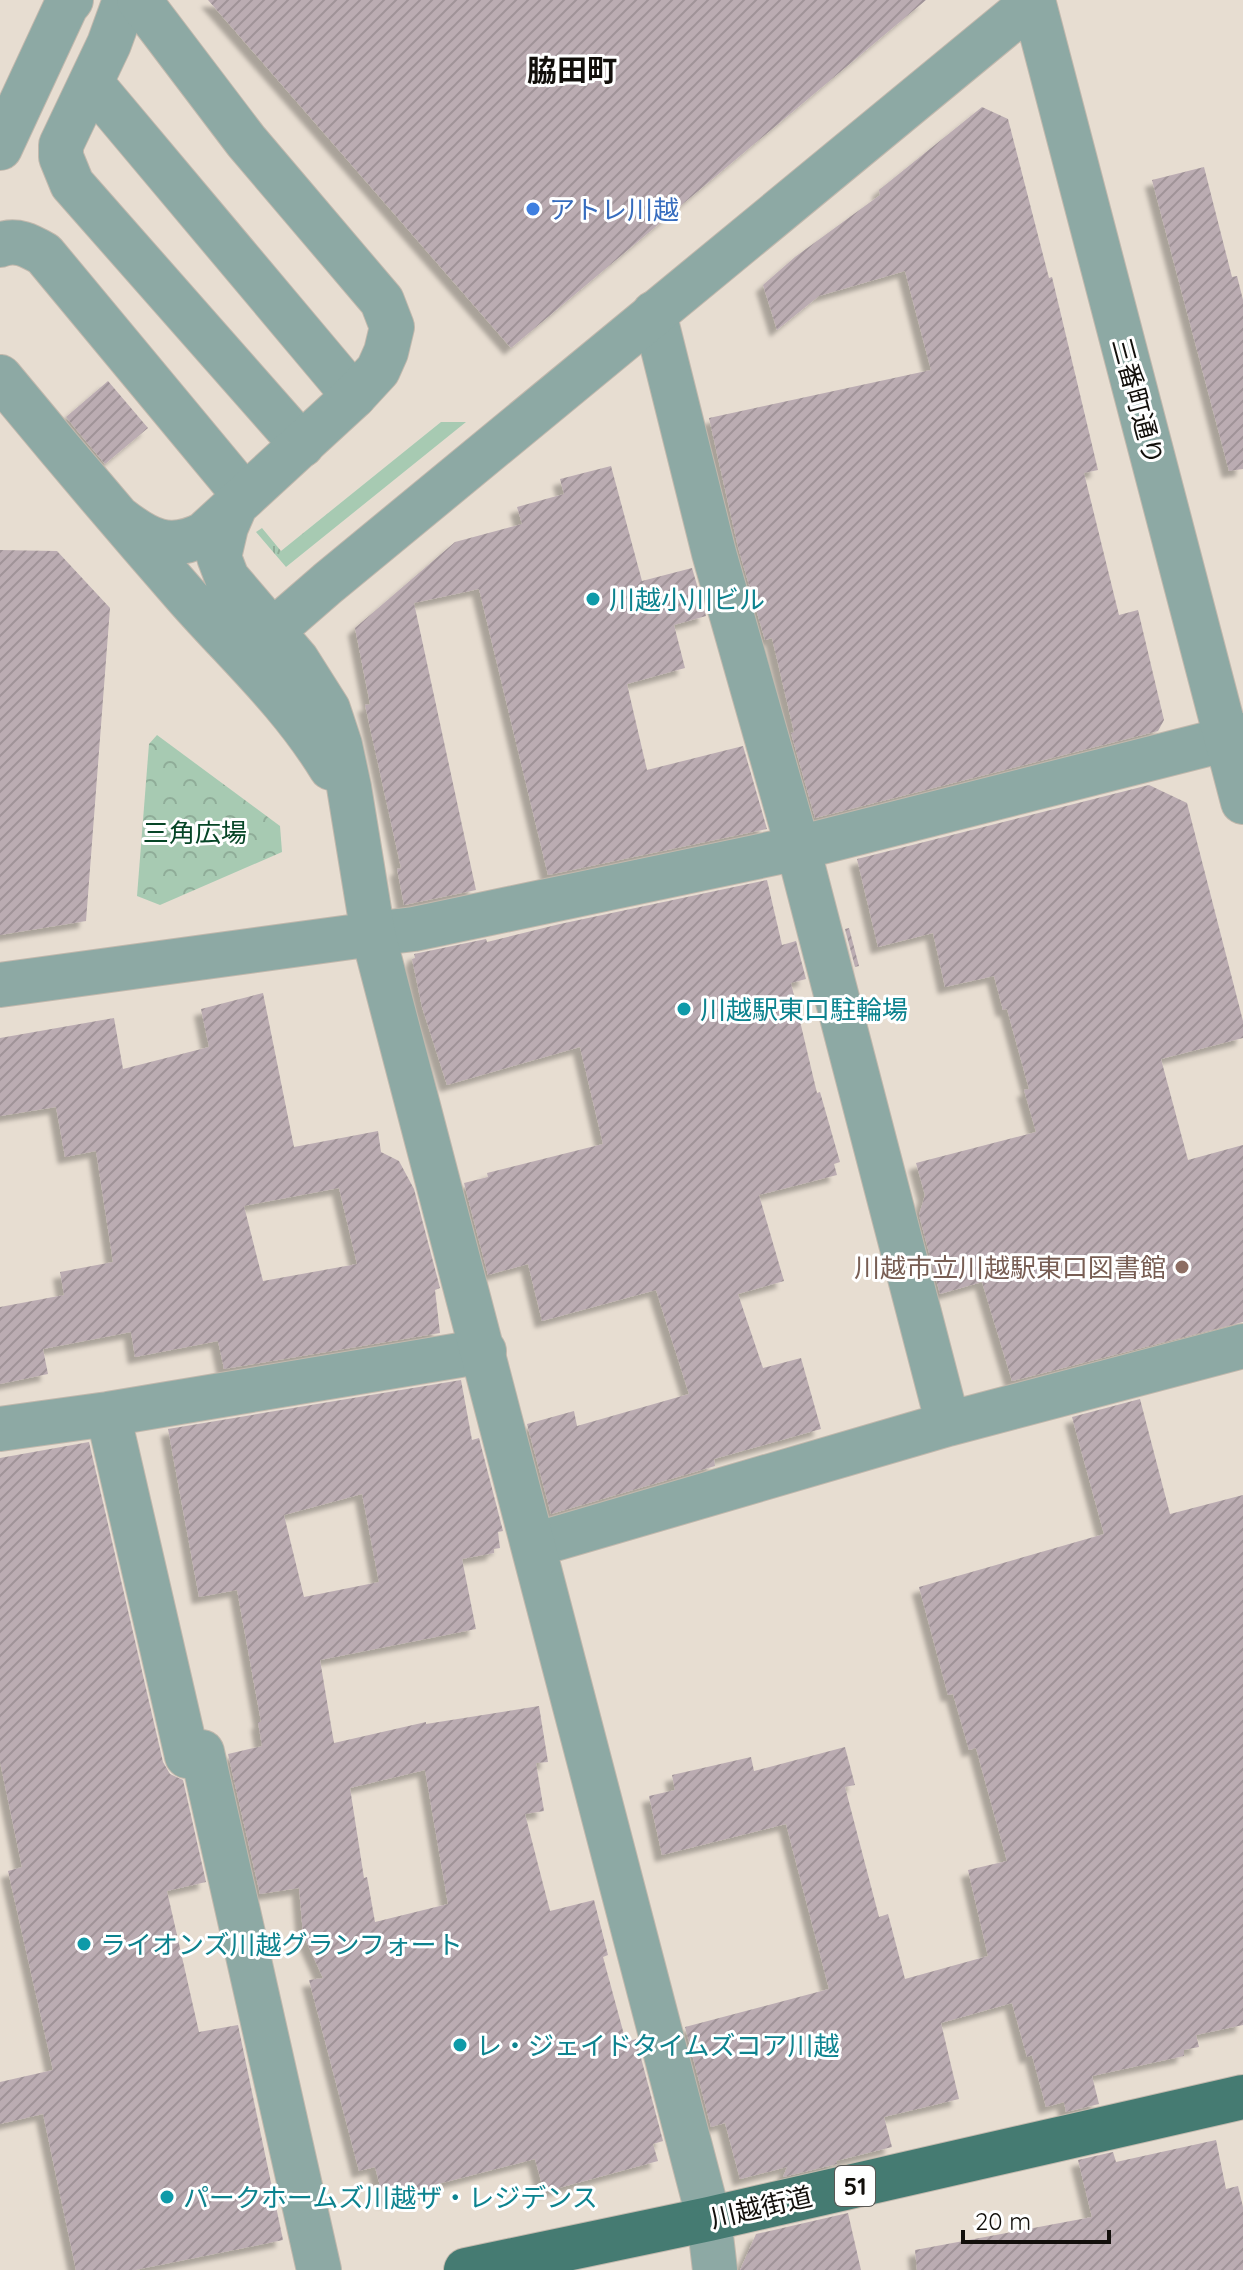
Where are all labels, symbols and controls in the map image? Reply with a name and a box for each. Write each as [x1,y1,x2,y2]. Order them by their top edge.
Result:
district label: 脇田町 [527,51,617,89]
place label: アトレ川越 [549,193,679,226]
marker: アトレ川越 [524,200,542,218]
street label: 三番町通り [1105,334,1171,468]
place label: 川越小川ビル [609,583,765,616]
marker: 川越小川ビル [584,590,602,608]
park label: 三角広場 [143,816,247,849]
place label: 川越駅東口駐輪場 [700,993,908,1026]
marker: 川越駅東口駐輪場 [675,1000,693,1018]
place label: 川越市立川越駅東口図書館 [854,1251,1166,1284]
marker: 川越市立川越駅東口図書館 [1173,1258,1191,1276]
place label: ライオンズ川越グランフォート [100,1928,463,1961]
marker: ライオンズ川越グランフォート [75,1935,93,1953]
place label: レ・ジェイドタイムズコア川越 [476,2029,839,2062]
marker: レ・ジェイドタイムズコア川越 [451,2036,469,2054]
road number: 51 [835,2166,875,2206]
street label: 川越街道 [707,2179,815,2235]
place label: パークホームズ川越ザ・レジデンス [183,2181,598,2214]
marker: パークホームズ川越ザ・レジデンス [158,2188,176,2206]
scale bar [963,2194,1109,2244]
text: 20 m [975,2206,1031,2236]

